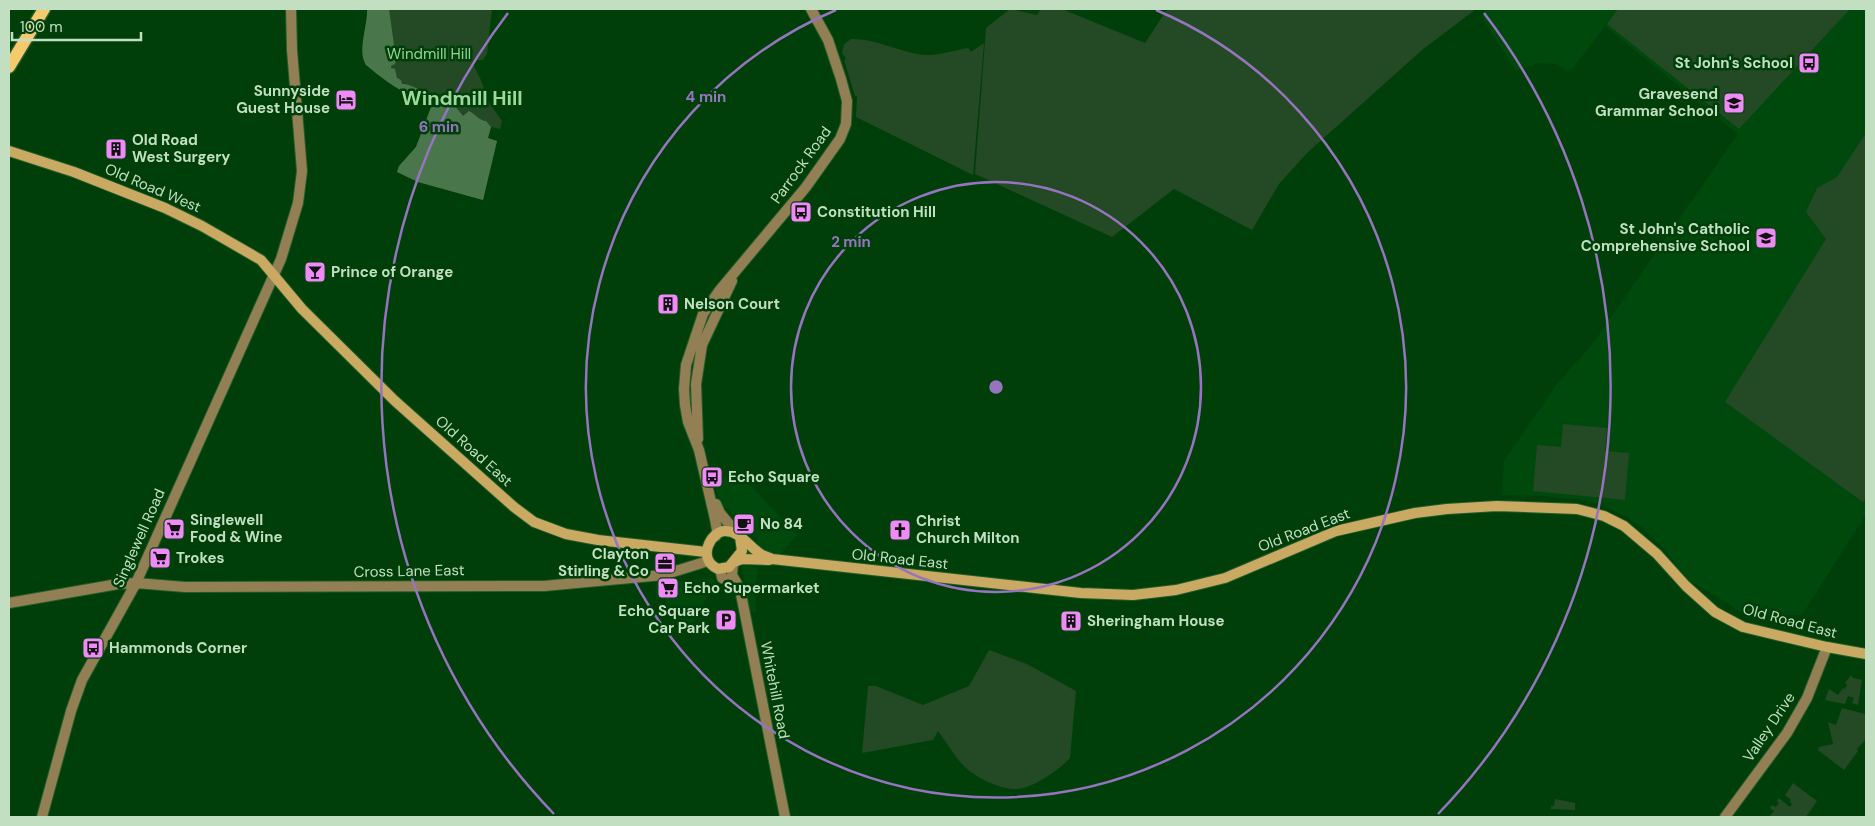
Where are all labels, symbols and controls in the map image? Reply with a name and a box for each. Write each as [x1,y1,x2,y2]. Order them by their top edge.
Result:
scale bar [12,10,141,42]
text: 100 m [20,17,63,37]
park label: Windmill Hill [387,44,471,64]
bus stop icon: St John's School [1797,51,1821,75]
place label: St John's School [1675,53,1793,73]
place label: Sunnyside Guest House [236,81,330,118]
place label: Gravesend Grammar School [1595,84,1718,121]
district label: Windmill Hill [401,85,523,111]
text: 4 min [686,87,726,107]
hotel icon: Sunnyside Guest House [334,88,358,112]
school or university icon: Gravesend Grammar School [1722,91,1746,115]
text: 6 min [419,117,459,137]
street label: Parrock Road [766,122,836,208]
place label: Old Road West Surgery [132,130,230,167]
building icon: Old Road West Surgery [104,137,128,161]
street label: Old Road West [102,159,204,217]
bus stop icon: Constitution Hill [789,200,813,224]
place label: Constitution Hill [817,202,936,222]
place label: St John's Catholic Comprehensive School [1581,219,1750,256]
school or university icon: St John's Catholic Comprehensive School [1754,226,1778,250]
text: 2 min [831,232,871,252]
bar icon: Prince of Orange [303,260,327,284]
place label: Prince of Orange [331,262,453,282]
building icon: Nelson Court [656,292,680,316]
place label: Nelson Court [684,294,780,314]
centre of rings [987,378,1005,396]
street label: Old Road East [431,411,517,491]
bus stop icon: Echo Square [700,465,724,489]
place label: Echo Square [728,467,820,487]
street label: Singlewell Road [108,485,170,591]
street label: Old Road East [1255,503,1353,557]
place label: Singlewell Food & Wine [190,510,283,547]
place label: Christ Church Milton [916,511,1020,548]
cafe icon: No 84 [732,512,756,536]
place label: No 84 [760,514,803,534]
supermarket icon: Singlewell Food & Wine [162,517,186,541]
church icon: Christ Church Milton [888,518,912,542]
place label: Clayton Stirling & Co [558,544,649,581]
street label: Old Road East [851,544,949,574]
supermarket icon: Trokes [148,546,172,570]
place label: Trokes [176,548,224,568]
office icon: Clayton Stirling & Co [653,551,677,575]
street label: Cross Lane East [353,560,465,582]
supermarket icon: Echo Supermarket [656,576,680,600]
place label: Echo Supermarket [684,578,820,598]
street label: Old Road East [1741,599,1840,643]
place label: Echo Square Car Park [618,601,710,638]
parking icon: Echo Square Car Park [714,608,738,632]
building icon: Sheringham House [1059,609,1083,633]
place label: Sheringham House [1087,611,1225,631]
bus stop icon: Hammonds Corner [81,636,105,660]
place label: Hammonds Corner [109,638,247,658]
street label: Whitehill Road [756,640,794,740]
street label: Valley Drive [1738,688,1800,766]

